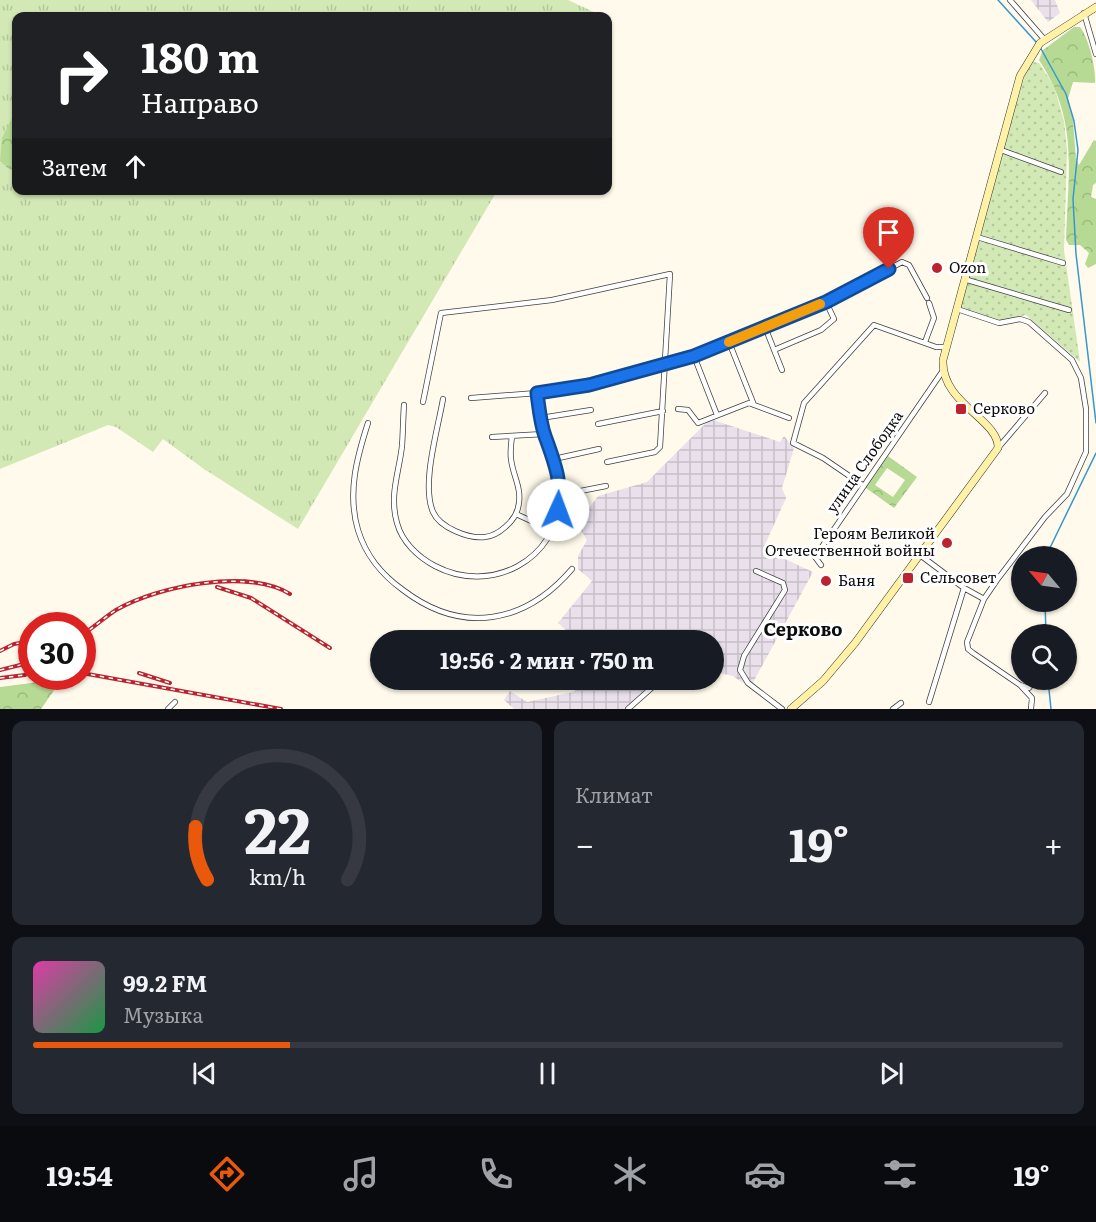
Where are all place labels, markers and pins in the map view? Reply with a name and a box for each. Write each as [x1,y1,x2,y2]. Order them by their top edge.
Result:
pin [863,207,914,269]
place label: Ozon [949,255,986,278]
marker: Ozon [930,261,944,275]
place label: Серково [973,396,1035,419]
marker: Серково [954,402,968,416]
place label: Героям Великой Отечественной войны [765,521,935,561]
marker: Героям Великой Отечественной войны [940,536,954,550]
place label: Сельсовет [920,565,997,588]
place label: Баня [838,568,875,591]
marker: Сельсовет [901,571,915,585]
marker: Баня [819,574,833,588]

